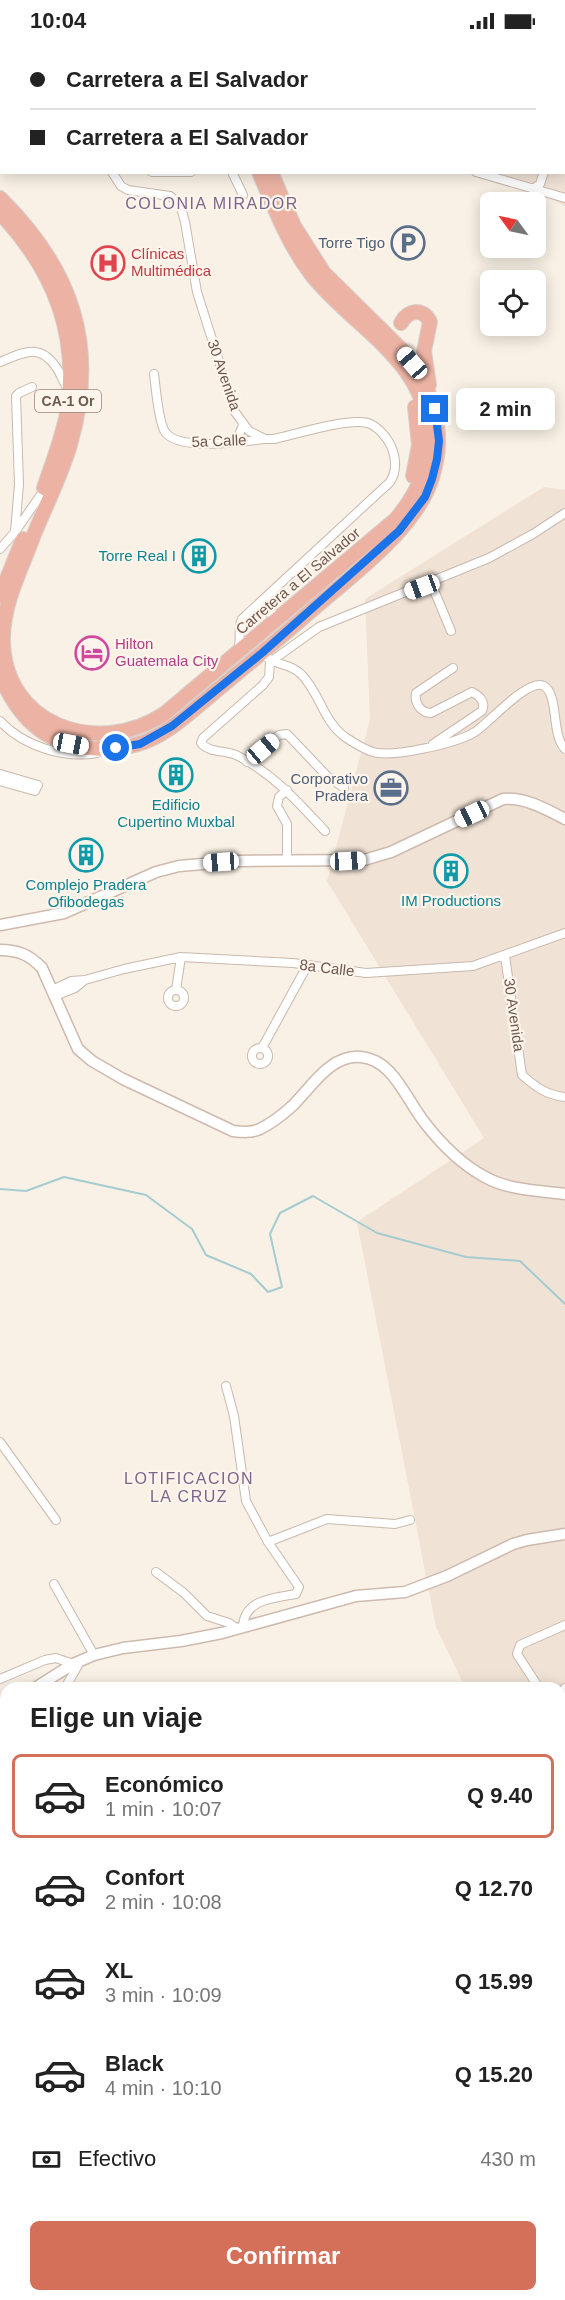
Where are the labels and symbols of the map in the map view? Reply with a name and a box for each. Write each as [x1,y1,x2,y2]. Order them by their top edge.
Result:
north arrow [480,192,546,258]
district label: COLONIA MIRADOR [125,195,299,212]
parking icon: Torre Tigo [390,225,426,261]
place label: Torre Tigo [318,234,385,251]
hospital icon: Clínicas Multimédica [90,245,126,281]
place label: Clínicas Multimédica [131,245,212,279]
street label: 30 Avenida [204,337,245,413]
car [393,344,431,382]
callout: 2 min [456,388,555,430]
road number: CA-1 Or [35,390,101,412]
route end [421,395,448,422]
street label: 5a Calle [191,431,247,450]
street label: Carretera a El Salvador [232,524,363,638]
building icon: Torre Real I [181,538,217,574]
place label: Torre Real I [98,547,176,564]
car [402,572,442,602]
hotel icon: Hilton Guatemala City [74,635,110,671]
place label: Hilton Guatemala City [115,635,219,669]
car [243,731,283,767]
car [52,732,90,756]
route start [102,734,129,761]
building icon: Edificio Cupertino Muxbal [158,757,194,793]
place label: Corporativo Pradera [290,770,369,804]
office icon: Corporativo Pradera [373,770,409,806]
place label: Edificio Cupertino Muxbal [117,796,235,830]
car [452,798,492,830]
building icon: Complejo Pradera Ofibodegas [68,837,104,873]
car [330,851,366,871]
car [202,852,240,872]
building icon: IM Productions [433,853,469,889]
place label: Complejo Pradera Ofibodegas [26,876,147,910]
place label: IM Productions [401,892,501,909]
street label: 8a Calle [299,956,355,979]
street label: 30 Avenida [501,977,528,1053]
district label: LOTIFICACION LA CRUZ [124,1470,254,1505]

